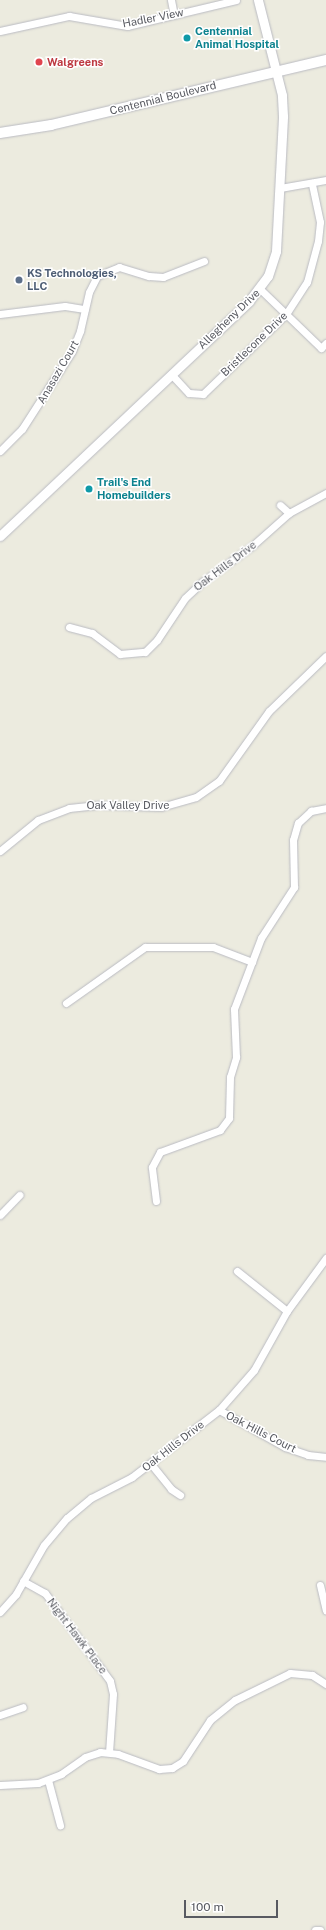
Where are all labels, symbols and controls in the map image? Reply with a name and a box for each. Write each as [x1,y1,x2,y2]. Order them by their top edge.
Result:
street label: Hadler View [121,6,185,30]
place label: Centennial Animal Hospital [195,25,279,51]
marker: Centennial Animal Hospital [182,33,192,43]
place label: Walgreens [47,55,103,69]
marker: Walgreens [34,57,44,67]
street label: Centennial Boulevard [108,78,218,118]
place label: KS Technologies, LLC [27,267,117,293]
marker: KS Technologies, LLC [14,275,24,285]
street label: Allegheny Drive [195,286,263,352]
street label: Bristlecone Drive [218,309,290,379]
street label: Anasazi Court [35,338,81,406]
place label: Trail's End Homebuilders [97,476,171,502]
marker: Trail's End Homebuilders [84,484,94,494]
street label: Oak Hills Drive [191,538,259,594]
street label: Oak Valley Drive [86,798,170,812]
street label: Oak Hills Court [224,1409,298,1455]
street label: Oak Hills Drive [139,1418,207,1474]
street label: Night Hawk Place [44,1596,110,1676]
scale bar [186,1892,280,1918]
text: 100 m [191,1900,224,1914]

